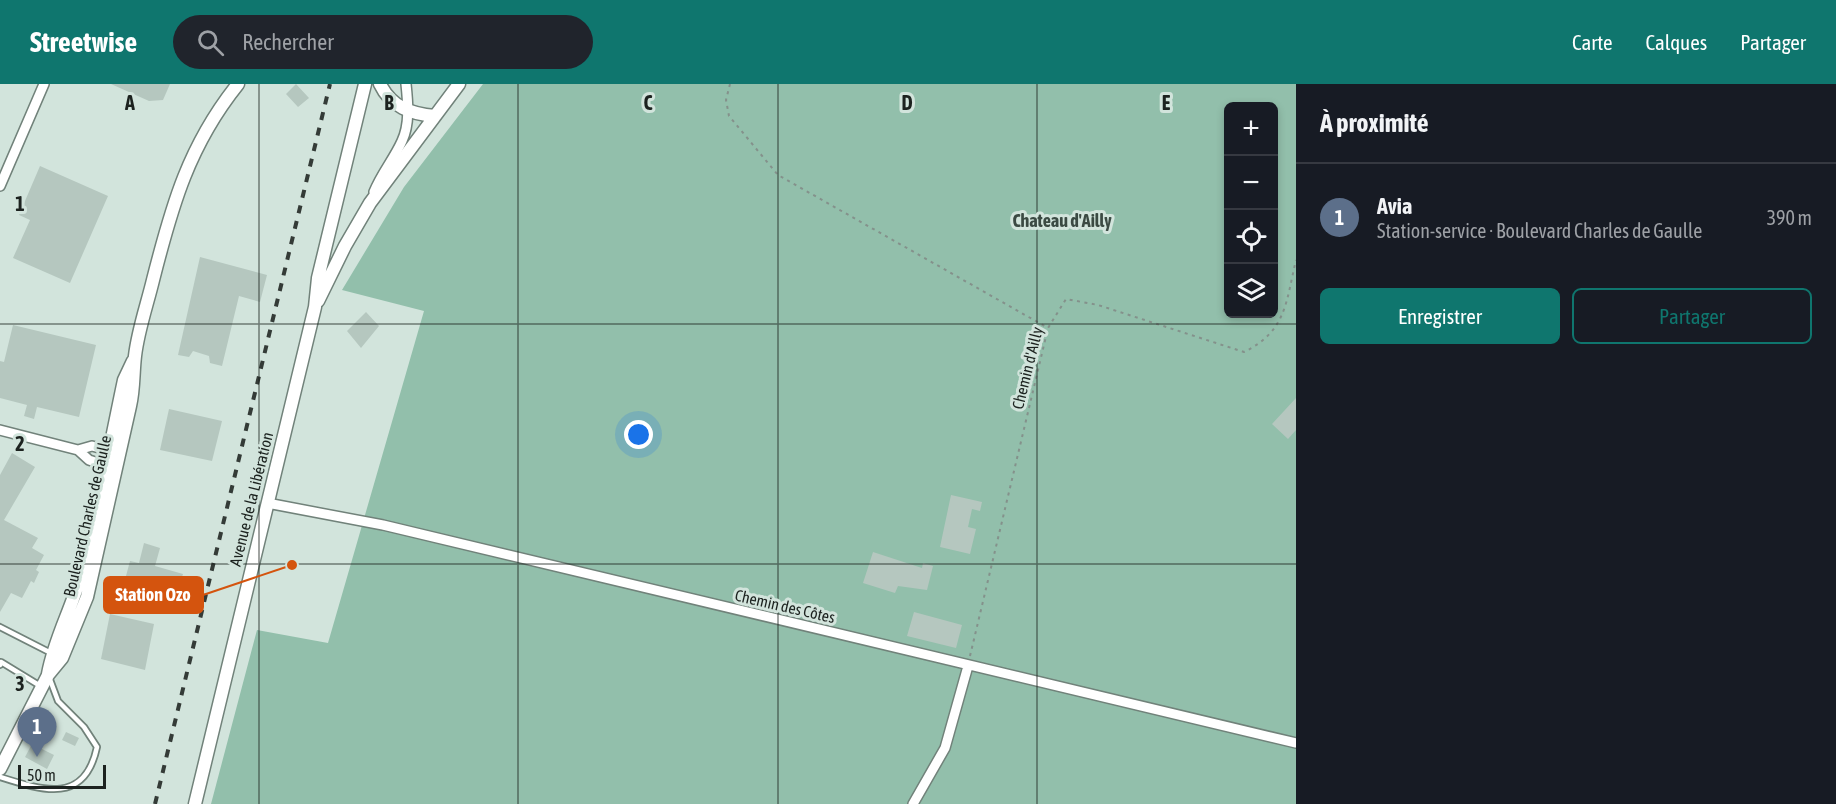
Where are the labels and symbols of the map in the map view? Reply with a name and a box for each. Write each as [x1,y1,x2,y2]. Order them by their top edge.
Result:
text: A [124,91,135,114]
text: B [384,91,394,114]
text: C [644,91,653,114]
text: D [901,91,913,114]
text: E [1162,91,1171,114]
text: 1 [15,192,25,215]
district label: Chateau d'Ailly [1012,210,1112,231]
street label: Chemin d'Ailly [1008,325,1047,411]
your location [624,420,653,449]
street label: Avenue de la Libération [226,430,276,568]
text: 2 [15,432,25,455]
street label: Boulevard Charles de Gaulle [60,434,114,598]
callout: Station Ozo [104,577,203,613]
text: Station Ozo [115,584,191,605]
street label: Chemin des Côtes [733,586,837,626]
text: 3 [15,672,25,695]
pin: 1 [18,708,57,757]
scale bar [18,762,106,790]

